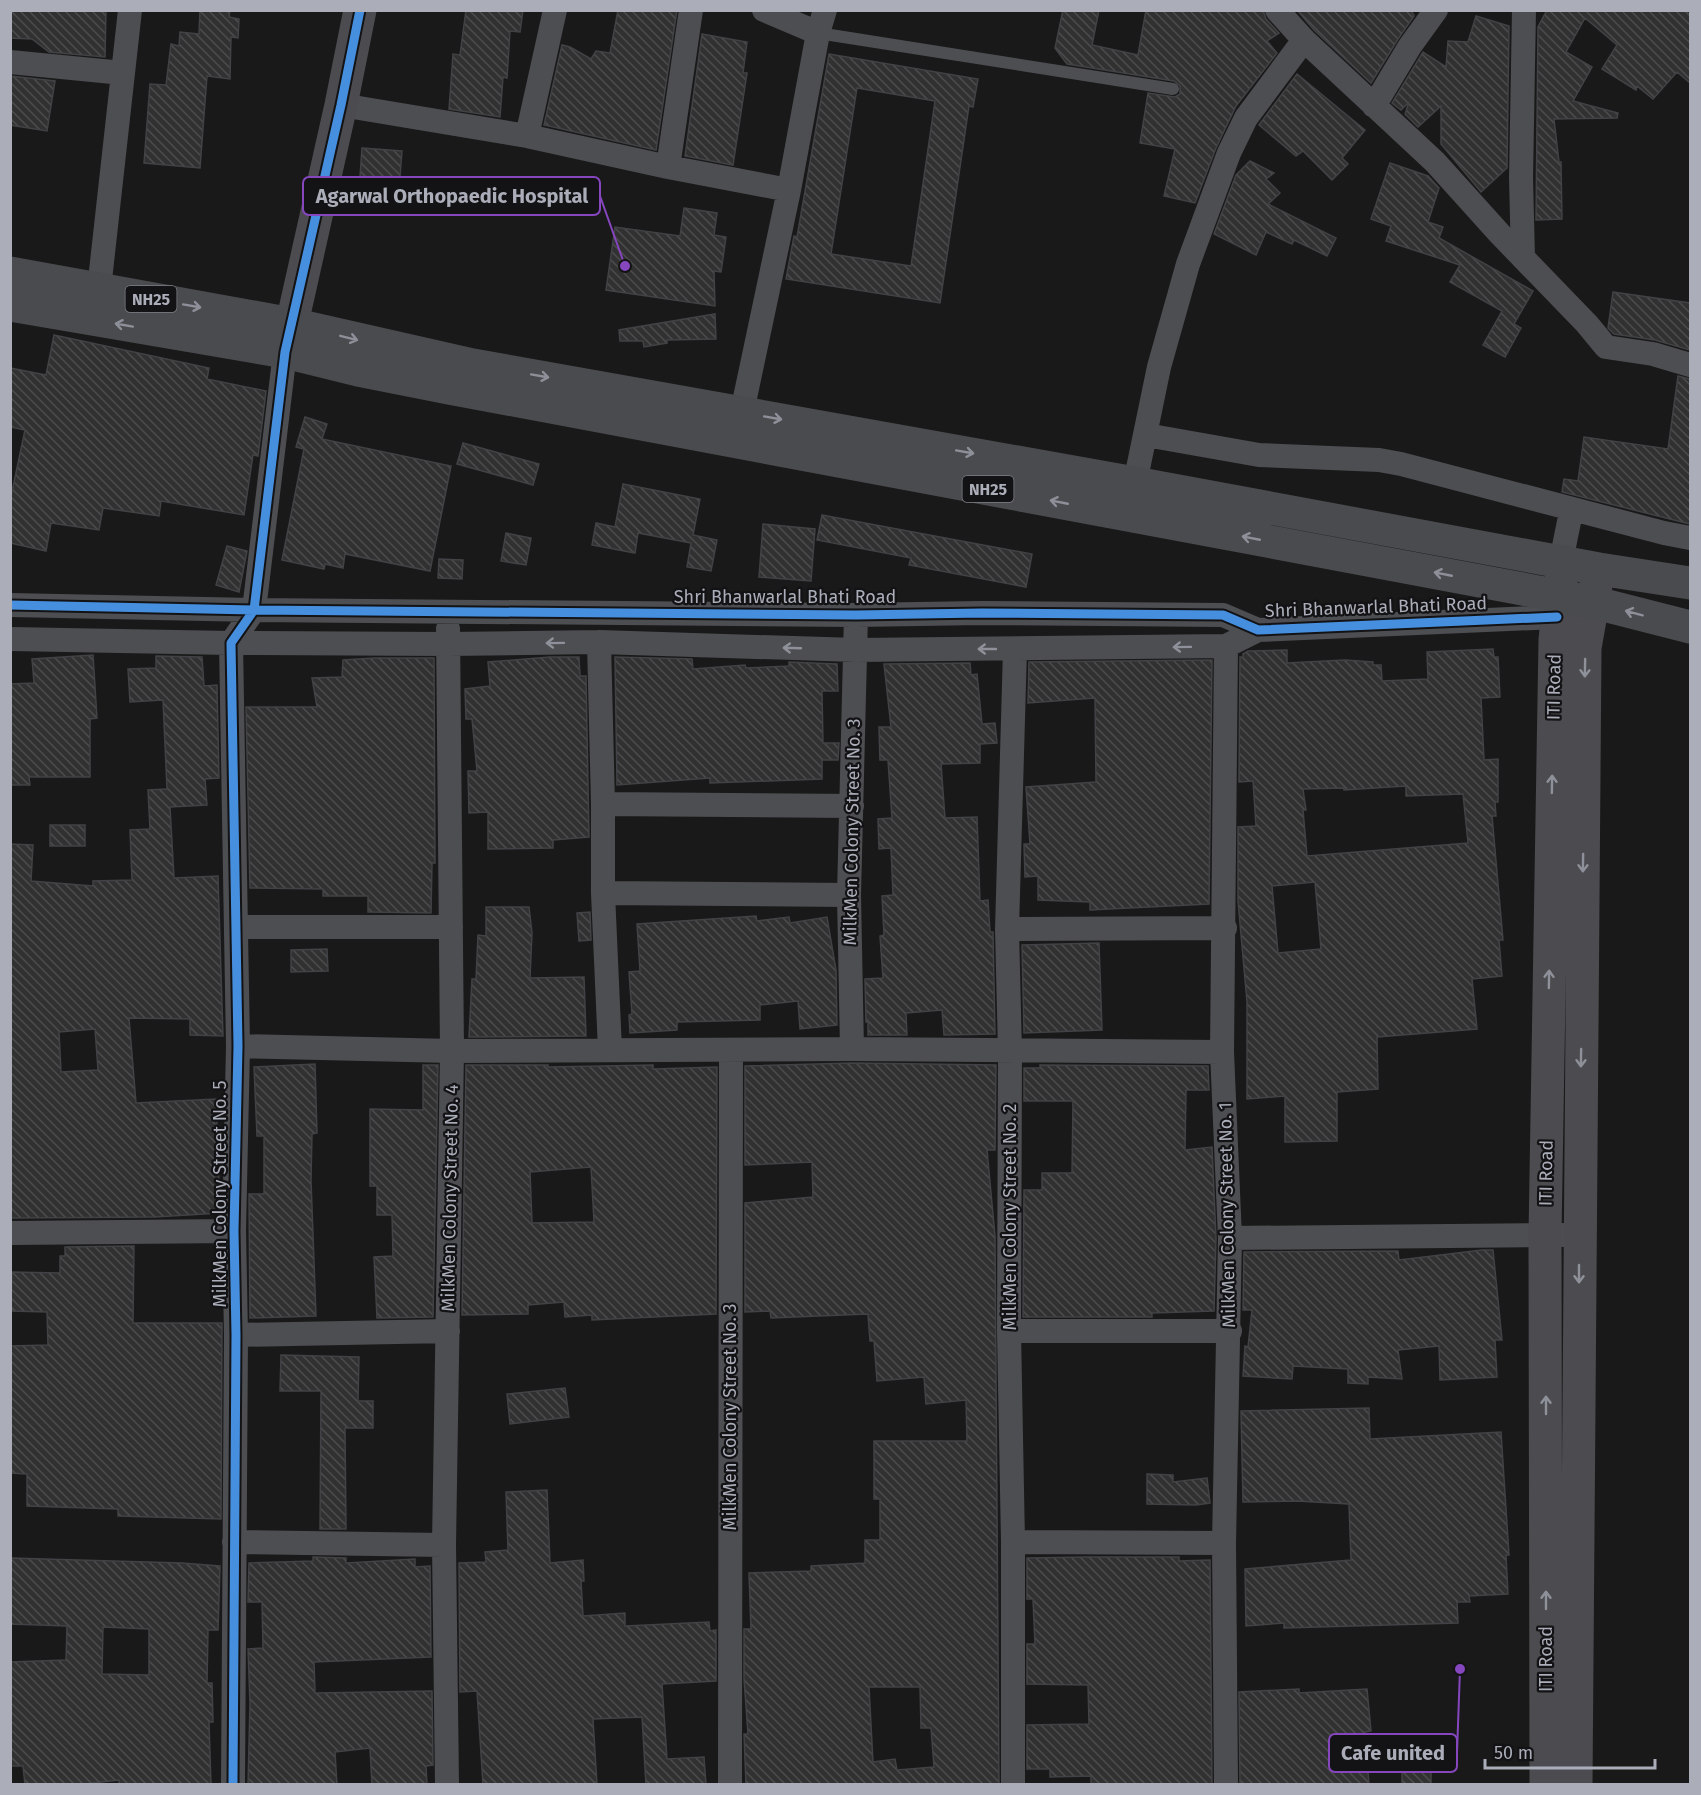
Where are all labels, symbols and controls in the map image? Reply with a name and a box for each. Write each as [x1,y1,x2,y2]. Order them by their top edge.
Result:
callout: Agarwal Orthopaedic Hospital [303,177,600,215]
text: Agarwal Orthopaedic Hospital [315,184,588,208]
road number: NH25 [126,286,176,312]
one-way arrow [182,301,201,312]
one-way arrow [115,319,134,330]
one-way arrow [339,332,358,344]
one-way arrow [530,371,549,382]
one-way arrow [763,413,783,424]
one-way arrow [955,447,975,458]
road number: NH25 [962,476,1014,502]
one-way arrow [1050,496,1070,507]
one-way arrow [1242,532,1261,543]
one-way arrow [1433,568,1453,579]
street label: Shri Bhanwarlal Bhati Road [674,586,896,608]
street label: Shri Bhanwarlal Bhati Road [1264,592,1488,622]
one-way arrow [1624,607,1643,619]
one-way arrow [546,637,566,649]
one-way arrow [1173,641,1193,653]
one-way arrow [783,643,803,654]
one-way arrow [978,643,998,655]
street label: ITI Road [1542,654,1566,720]
one-way arrow [1579,658,1591,678]
street label: MilkMen Colony Street No. 3 [839,718,865,946]
one-way arrow [1547,775,1558,795]
one-way arrow [1577,853,1589,873]
one-way arrow [1544,970,1555,990]
one-way arrow [1575,1048,1587,1068]
street label: MilkMen Colony Street No. 5 [209,1080,231,1308]
street label: MilkMen Colony Street No. 4 [437,1084,463,1312]
street label: MilkMen Colony Street No. 1 [1214,1102,1240,1328]
street label: MilkMen Colony Street No. 2 [999,1103,1021,1330]
street label: ITI Road [1534,1140,1558,1206]
one-way arrow [1573,1264,1585,1284]
street label: MilkMen Colony Street No. 3 [719,1304,741,1530]
one-way arrow [1540,1396,1552,1416]
one-way arrow [1540,1591,1552,1611]
street label: ITI Road [1535,1626,1557,1692]
scale bar [1485,1732,1654,1770]
callout: Cafe united [1329,1734,1457,1772]
text: Cafe united [1341,1741,1445,1765]
text: 50 m [1494,1742,1533,1764]

